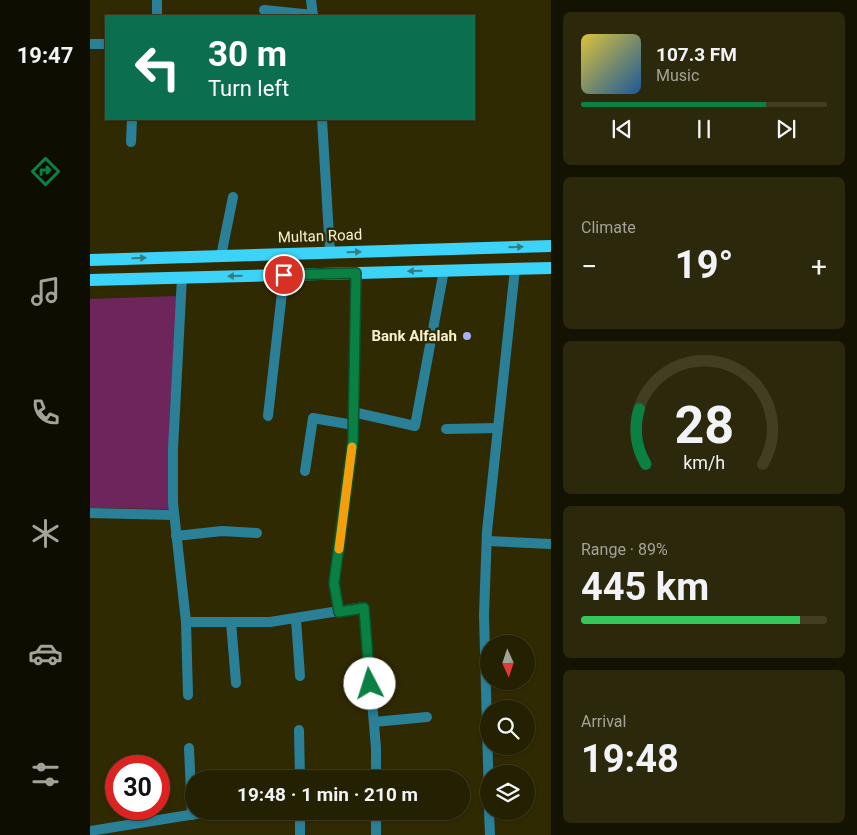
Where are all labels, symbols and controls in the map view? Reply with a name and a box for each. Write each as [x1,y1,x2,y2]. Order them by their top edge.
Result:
text: 30 m [208,34,287,75]
icon: left [125,35,190,100]
text: 19:47 [17,43,73,68]
text: 107.3 FM [656,43,737,66]
text: Music [656,66,699,85]
text: Turn left [208,76,289,101]
icon: previous [608,115,636,143]
icon: pause [690,115,718,143]
icon: next [772,115,800,143]
icon: directions [28,154,63,189]
text: Climate [581,218,636,237]
street label: Multan Road [277,226,363,246]
one-way arrow [508,243,524,251]
text: 19° [675,243,733,287]
one-way arrow [346,247,362,255]
text: − [581,250,597,283]
text: + [811,250,827,283]
one-way arrow [131,254,147,262]
pin [263,254,305,296]
icon: arrive [270,261,298,289]
one-way arrow [406,267,422,275]
one-way arrow [226,272,242,280]
icon: music [28,274,63,309]
place label: Bank Alfalah [371,327,457,345]
marker: Bank Alfalah [461,330,473,342]
icon: phone [28,395,63,430]
text: 28 [674,395,734,456]
text: km/h [683,452,725,473]
icon: climate [28,516,63,551]
text: Range · 89% [581,540,668,559]
text: 445 km [581,565,709,609]
north arrow [480,635,535,690]
map controls [480,635,535,820]
icon: car [28,636,63,671]
position arrow [343,657,395,709]
button: search [480,700,535,755]
text: Arrival [581,712,626,731]
text: 19:48 [581,737,679,781]
speed limit sign: 30 [105,755,170,820]
icon: filters [28,757,63,792]
button: layers [480,765,535,820]
text: 19:48 · 1 min · 210 m [237,783,418,806]

